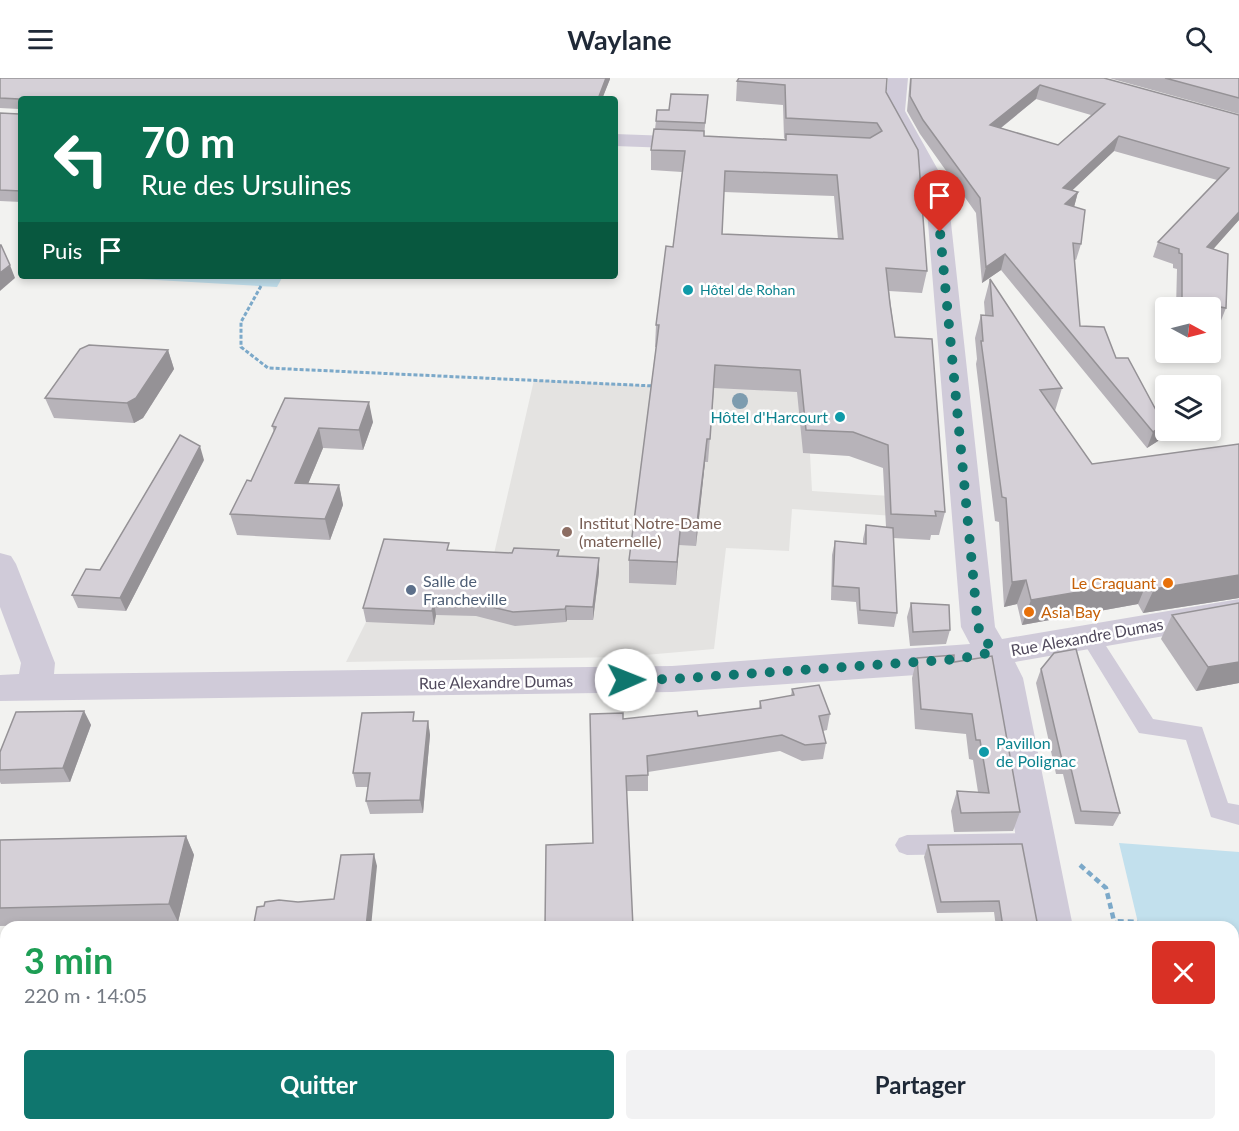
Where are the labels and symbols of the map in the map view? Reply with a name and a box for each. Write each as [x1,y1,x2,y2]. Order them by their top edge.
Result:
pin [914,170,965,232]
place label: Hôtel de Rohan [700,281,795,298]
marker: Hôtel de Rohan [681,283,695,297]
north arrow [1155,297,1221,363]
place label: Hôtel d'Harcourt [710,407,828,426]
marker: Hôtel d'Harcourt [833,410,847,424]
place label: Institut Notre-Dame (maternelle) [579,513,722,550]
marker: Institut Notre-Dame (maternelle) [560,525,574,539]
place label: Salle de Francheville [423,571,507,608]
place label: Le Craquant [1071,573,1156,592]
marker: Le Craquant [1161,576,1175,590]
marker: Salle de Francheville [404,583,418,597]
place label: Asia Bay [1041,602,1102,621]
marker: Asia Bay [1022,605,1036,619]
street label: Rue Alexandre Dumas [1009,614,1165,659]
position arrow [594,648,658,712]
street label: Rue Alexandre Dumas [419,671,573,692]
place label: Pavillon de Polignac [996,733,1077,770]
marker: Pavillon de Polignac [977,745,991,759]

